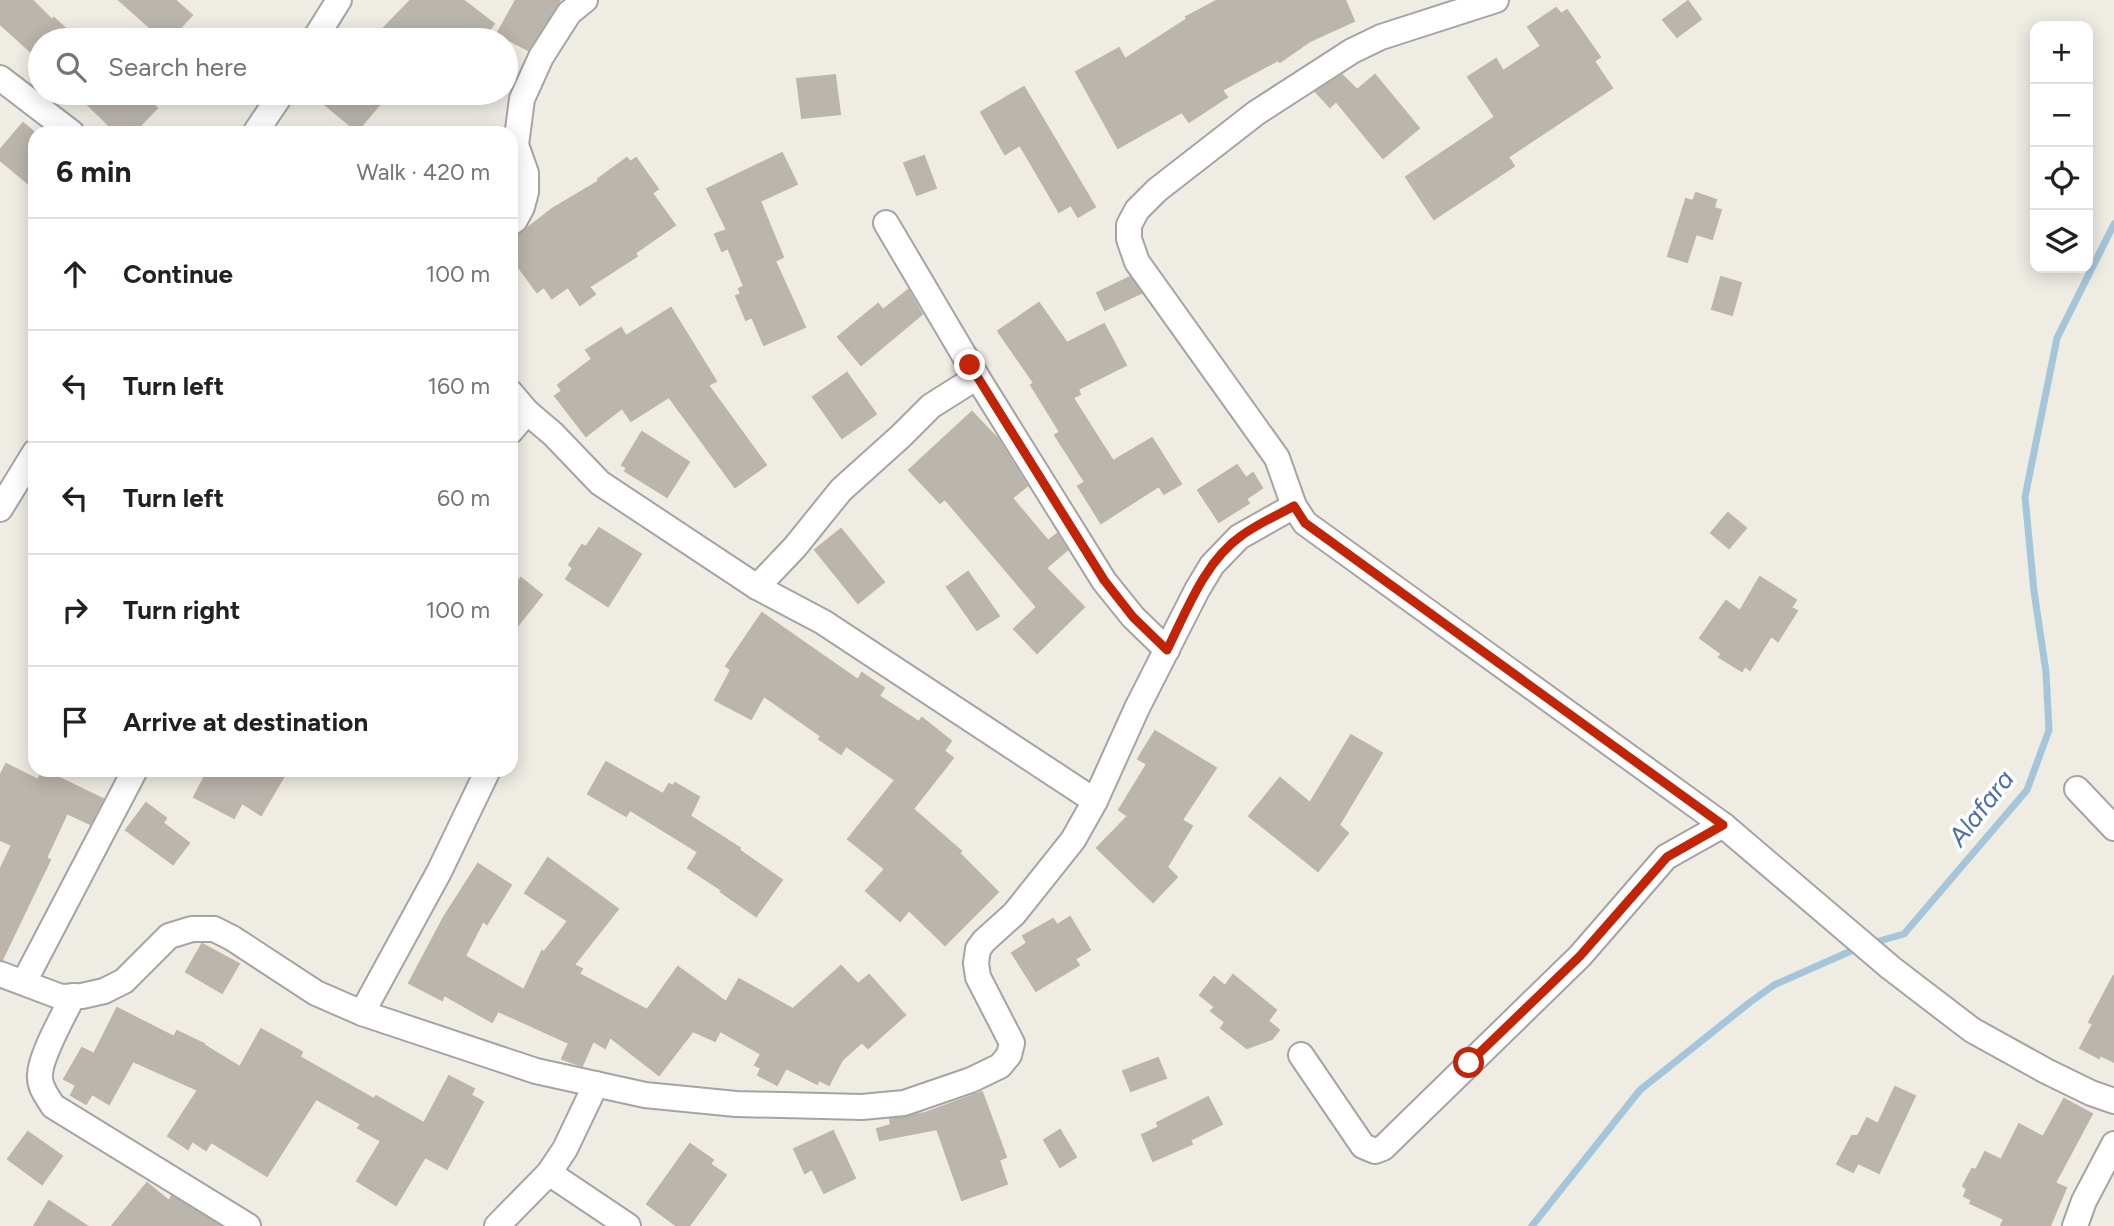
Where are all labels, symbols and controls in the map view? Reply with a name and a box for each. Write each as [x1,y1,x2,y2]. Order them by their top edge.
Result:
map controls [2030,21,2093,273]
button: + [2030,21,2093,84]
search box [28,28,518,105]
icon: search [52,48,90,86]
text: Search here [108,51,247,83]
button: − [2030,84,2093,147]
button: locate [2030,147,2093,210]
text: 6 min [56,153,132,190]
text: Walk · 420 m [357,158,490,186]
button: layers [2030,210,2093,273]
icon: ahead [56,255,94,293]
text: Continue [123,258,233,290]
text: 100 m [426,260,490,288]
route end [954,349,985,380]
icon: left [56,367,94,405]
text: Turn left [123,370,224,402]
text: 160 m [427,372,490,400]
icon: left [56,479,94,517]
text: Turn left [123,482,224,514]
text: 60 m [437,484,490,512]
icon: right [56,591,94,629]
text: Turn right [123,594,240,626]
text: 100 m [426,596,490,624]
icon: arrive [56,703,94,741]
text: Arrive at destination [123,706,368,738]
water label: Alafara [1941,764,2021,853]
route start [1453,1047,1484,1078]

